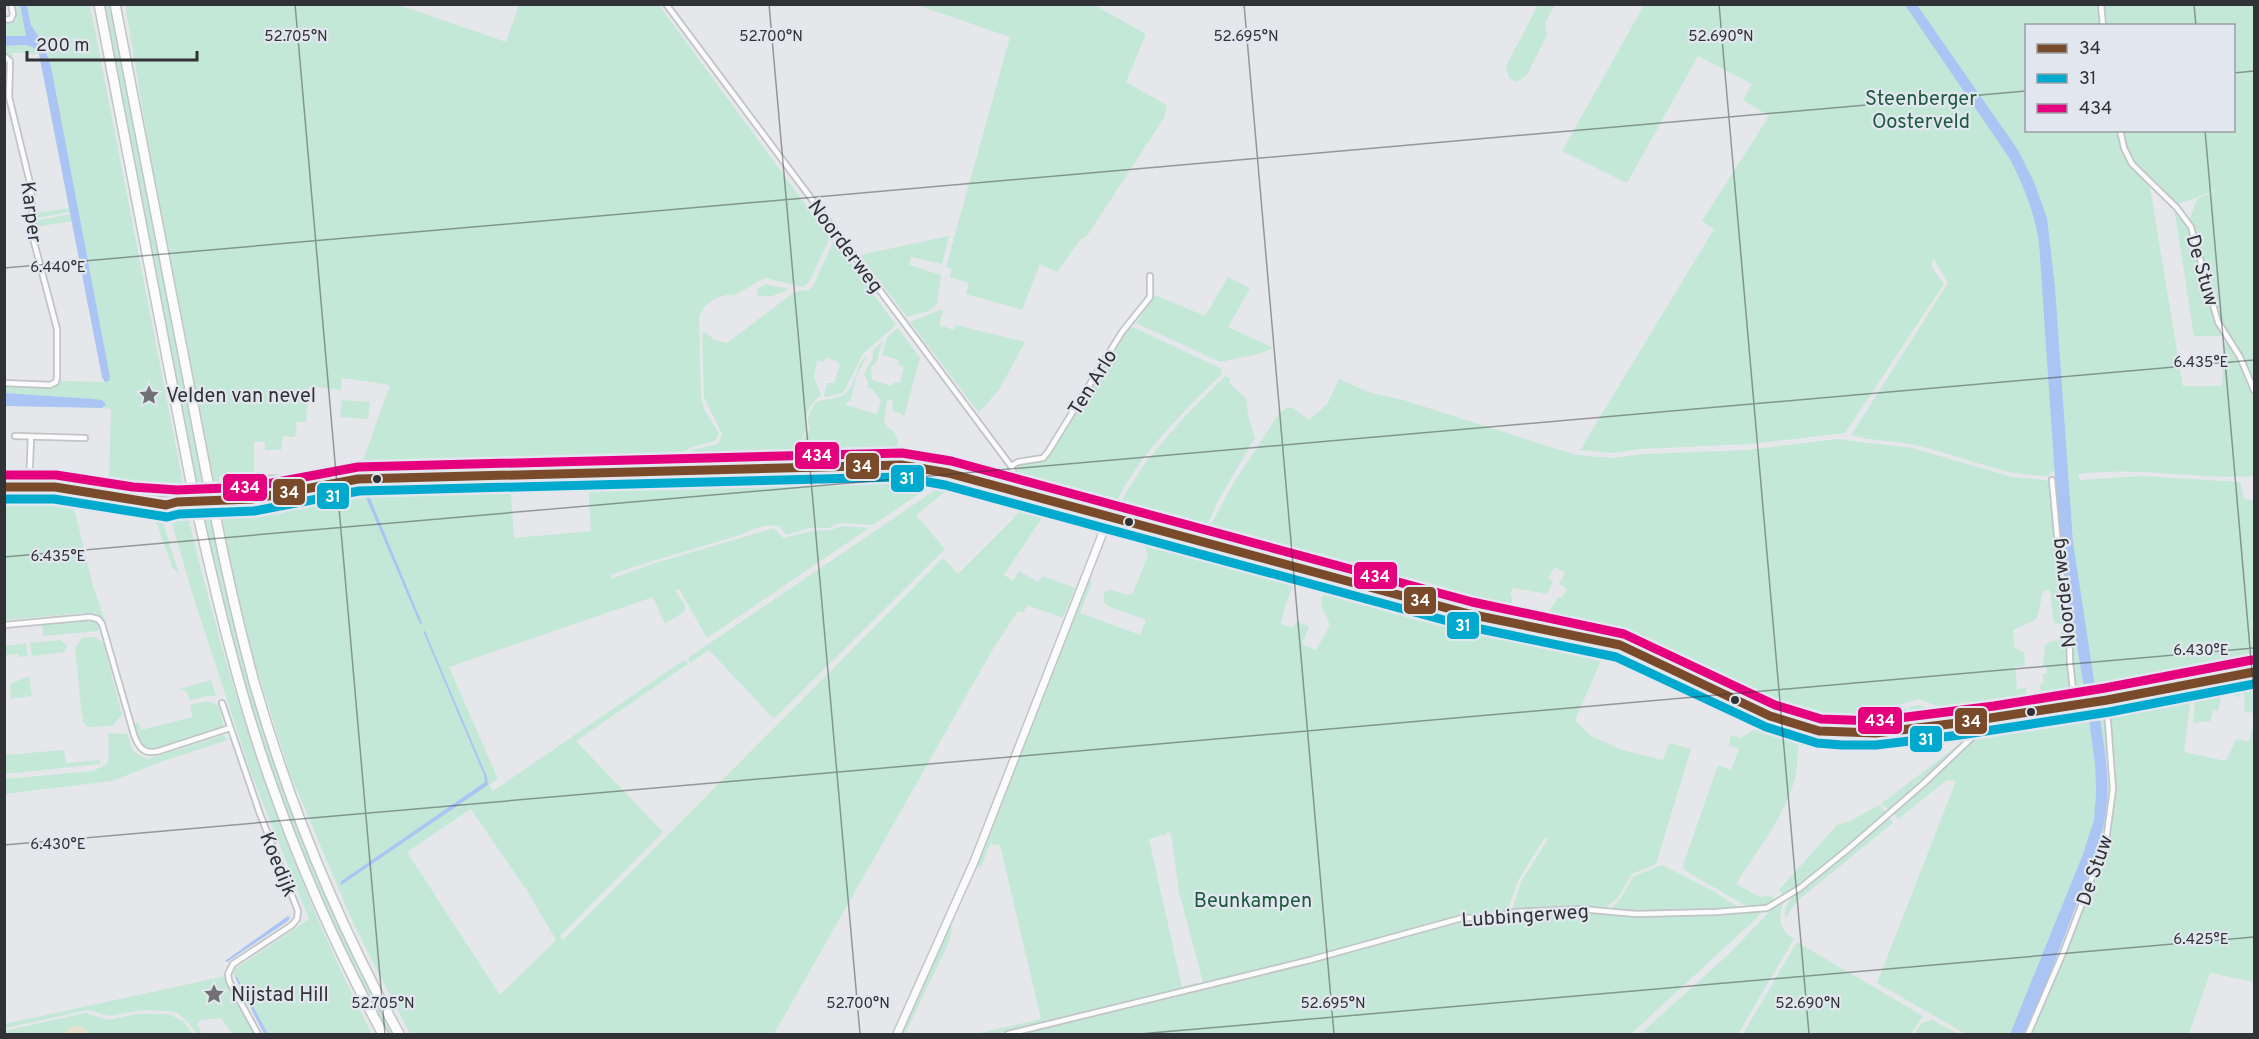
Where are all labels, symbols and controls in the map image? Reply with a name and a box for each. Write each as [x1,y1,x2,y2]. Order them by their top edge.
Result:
scale bar [27,24,196,62]
legend [2025,24,2235,132]
text: 52.705°N [264,28,328,47]
text: 52.700°N [739,28,803,47]
text: 52.695°N [1213,28,1279,47]
text: 52.690°N [1688,28,1754,47]
text: 200 m [36,35,89,58]
text: 34 [2079,38,2101,61]
text: 31 [2079,68,2097,91]
park label: Steenberger Oosterveld [1865,87,1977,136]
text: 434 [2079,98,2112,121]
street label: Karper [13,180,47,245]
street label: Noorderweg [801,195,888,299]
street label: De Stuw [2178,232,2224,309]
text: 6.440°E [30,259,86,278]
street label: Ten Arlo [1063,345,1124,421]
text: 6.435°E [2173,354,2229,373]
place icon: Velden van nevel [137,383,161,407]
place label: Velden van nevel [166,384,316,410]
line badge: 434 [794,441,840,470]
text: 434 [802,447,832,467]
line badge: 34 [845,452,880,480]
text: 34 [852,458,872,478]
line badge: 31 [890,464,925,493]
text: 31 [899,470,915,490]
line badge: 434 [222,473,268,502]
unlabelled marker [371,473,383,485]
line badge: 34 [272,478,306,506]
text: 434 [230,479,260,499]
line badge: 31 [316,482,350,510]
text: 34 [279,484,299,504]
text: 31 [325,488,341,508]
unlabelled marker [1123,516,1135,528]
street label: Noorderweg [2046,536,2084,649]
text: 6.435°E [30,548,86,567]
line badge: 434 [1353,561,1398,590]
text: 434 [1360,568,1390,588]
line badge: 34 [1403,586,1437,615]
text: 34 [1410,592,1430,612]
line badge: 31 [1446,611,1480,640]
text: 31 [1455,617,1471,637]
text: 6.430°E [2173,642,2229,661]
unlabelled marker [1729,694,1741,706]
line badge: 434 [1857,706,1903,735]
unlabelled marker [2025,706,2037,718]
line badge: 34 [1954,707,1988,735]
text: 434 [1865,712,1895,732]
text: 34 [1961,713,1981,733]
line badge: 31 [1909,725,1943,753]
text: 31 [1918,731,1934,751]
street label: Koedijk [252,828,302,901]
street label: De Stuw [2072,832,2120,910]
text: 6.430°E [30,836,86,855]
park label: Beunkampen [1194,889,1312,915]
street label: Lubbingerweg [1460,900,1590,934]
text: 6.425°E [2173,931,2229,950]
place icon: Nijstad Hill [202,982,226,1006]
place label: Nijstad Hill [231,983,329,1009]
text: 52.705°N [351,995,415,1014]
text: 52.700°N [826,995,890,1014]
text: 52.695°N [1300,995,1366,1014]
text: 52.690°N [1775,995,1841,1014]

